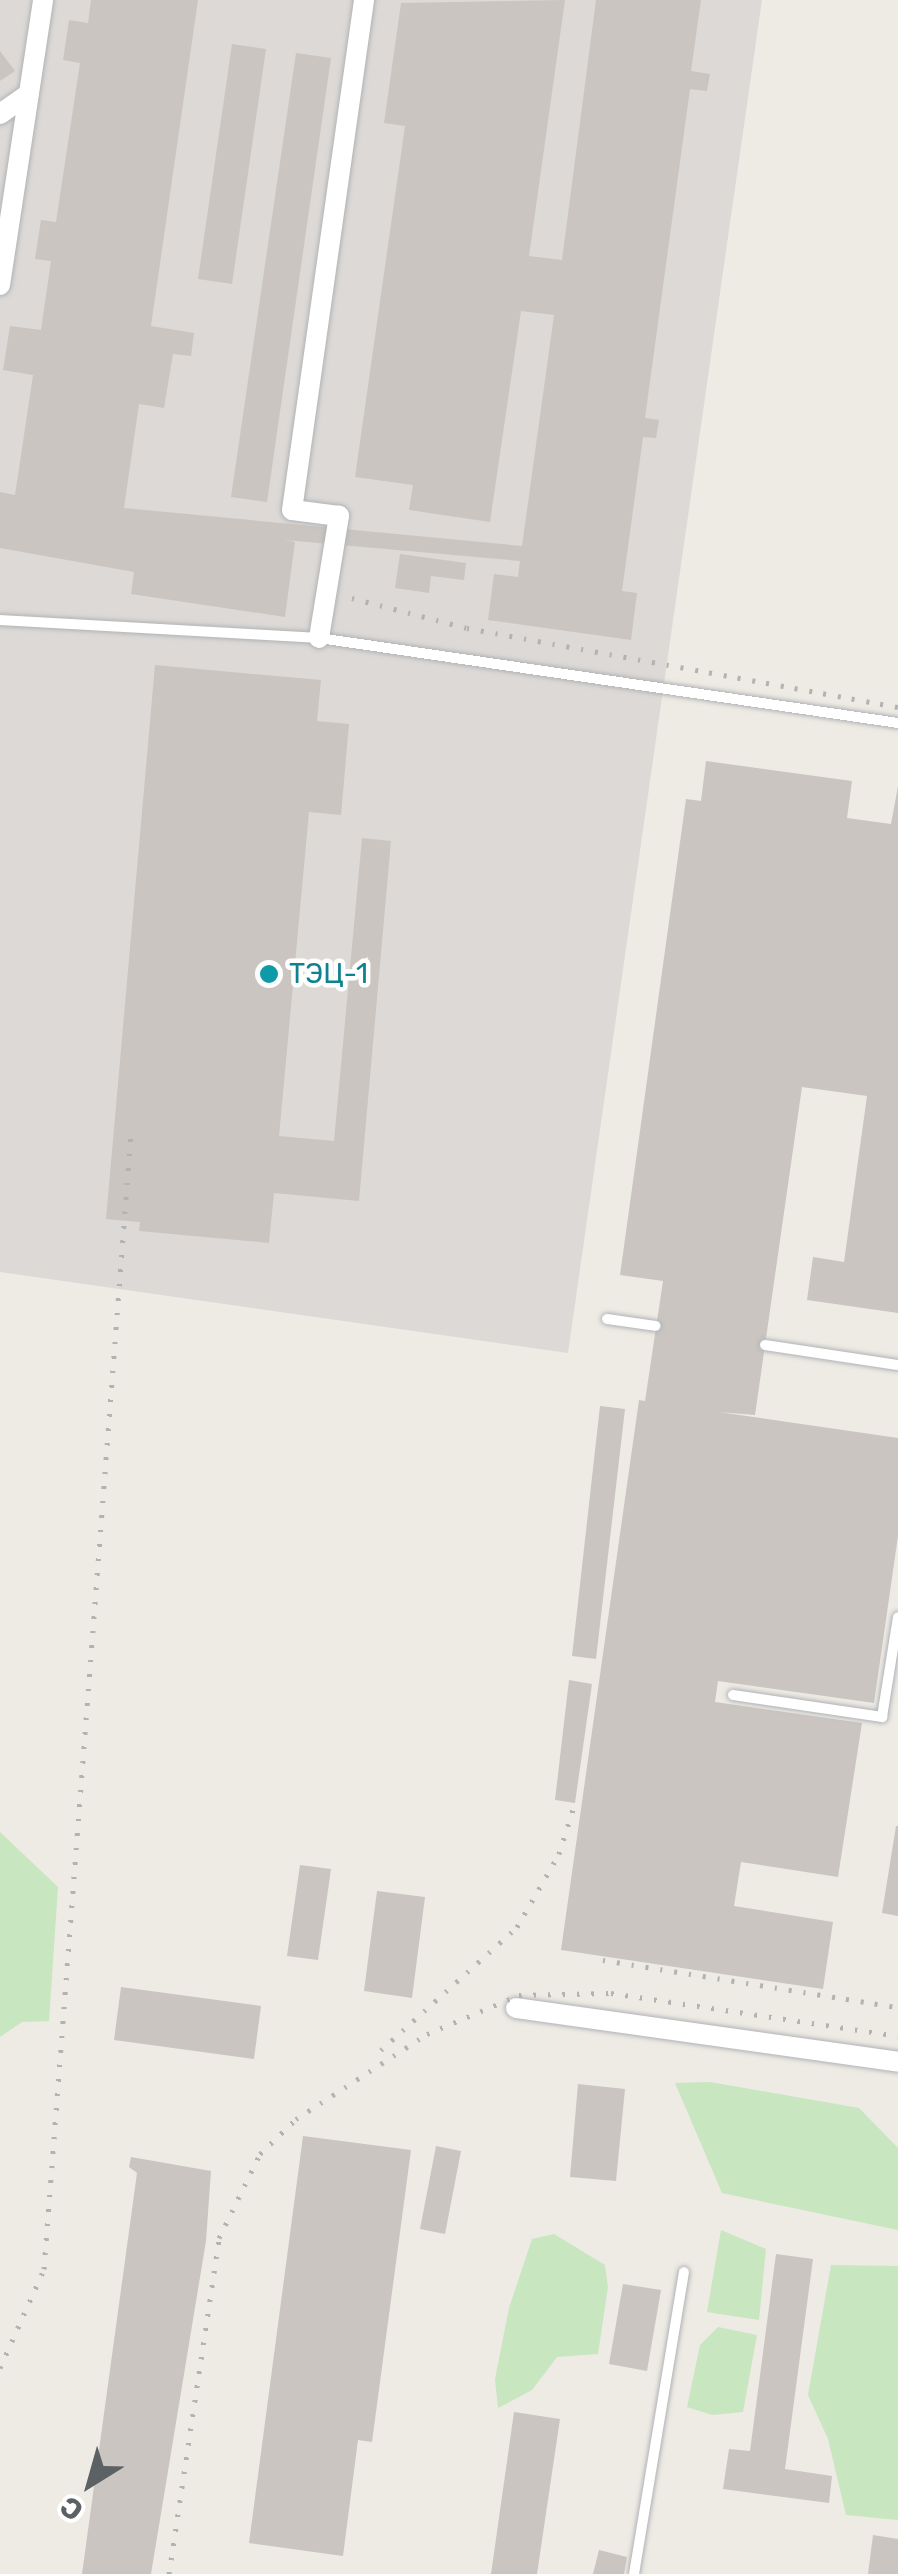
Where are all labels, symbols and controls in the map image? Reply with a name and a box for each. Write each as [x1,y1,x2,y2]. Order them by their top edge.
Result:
place label: ТЭЦ-1 [289,957,368,991]
marker: ТЭЦ-1 [258,963,280,985]
north arrow [40,2434,140,2534]
text: С [54,2489,89,2527]

